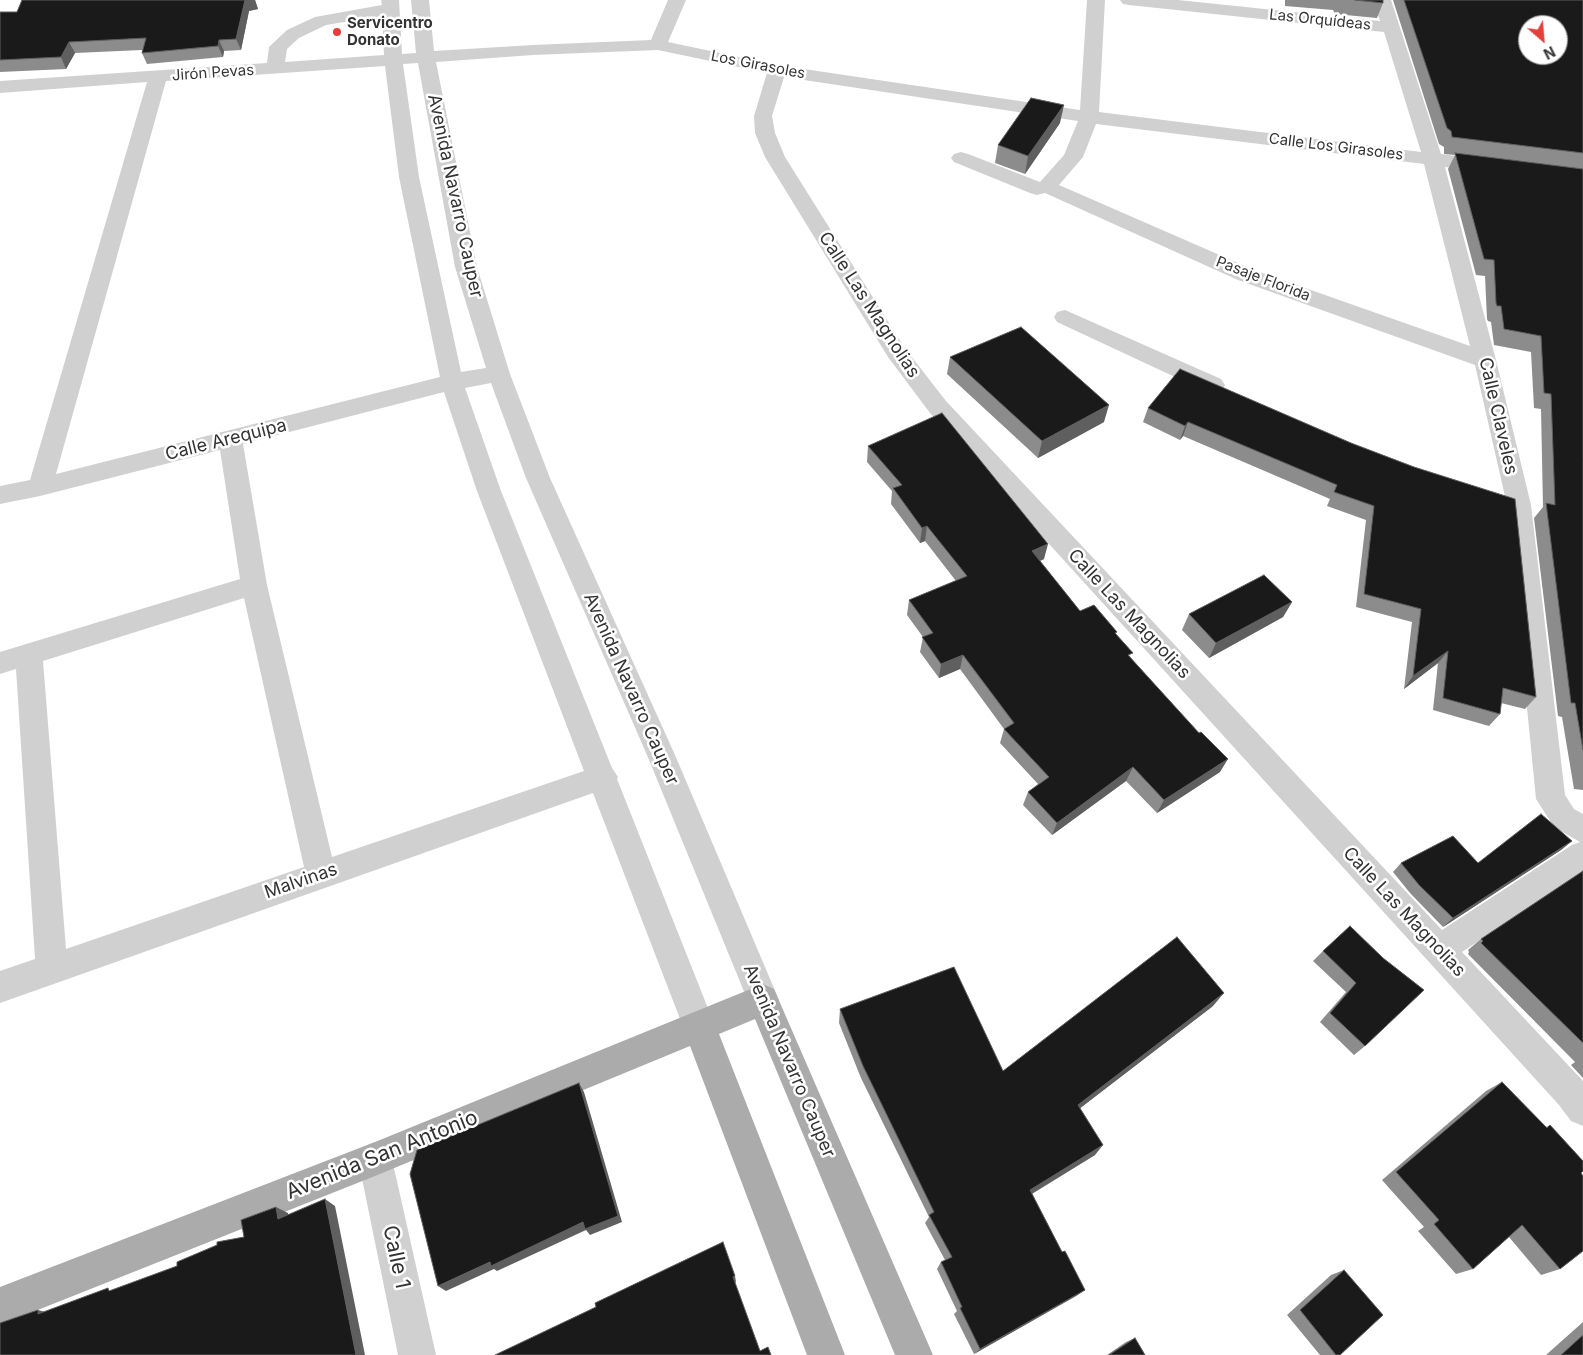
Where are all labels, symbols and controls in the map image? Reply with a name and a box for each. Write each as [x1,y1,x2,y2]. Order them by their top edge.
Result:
street label: Las Orquídeas [1268,6,1372,34]
place label: Servicentro Donato [347,14,433,49]
north arrow [1518,15,1568,65]
marker: Servicentro Donato [331,26,343,38]
text: N [1541,43,1558,63]
street label: Los Girasoles [709,47,807,83]
street label: Jirón Pevas [171,61,255,85]
street label: Avenida Navarro Cauper [423,92,487,300]
street label: Calle Los Girasoles [1268,130,1404,164]
street label: Calle Las Magnolias [814,228,924,382]
street label: Pasaje Florida [1213,253,1313,305]
street label: Calle Claveles [1474,355,1522,477]
street label: Calle Arequipa [163,414,289,466]
street label: Calle Las Magnolias [1063,545,1195,683]
street label: Avenida Navarro Cauper [579,590,683,788]
street label: Calle Las Magnolias [1338,843,1470,981]
street label: Malvinas [262,858,340,904]
street label: Avenida Navarro Cauper [738,961,840,1161]
street label: Avenida San Antonio [282,1105,482,1205]
street label: Calle 1 [377,1223,415,1291]

